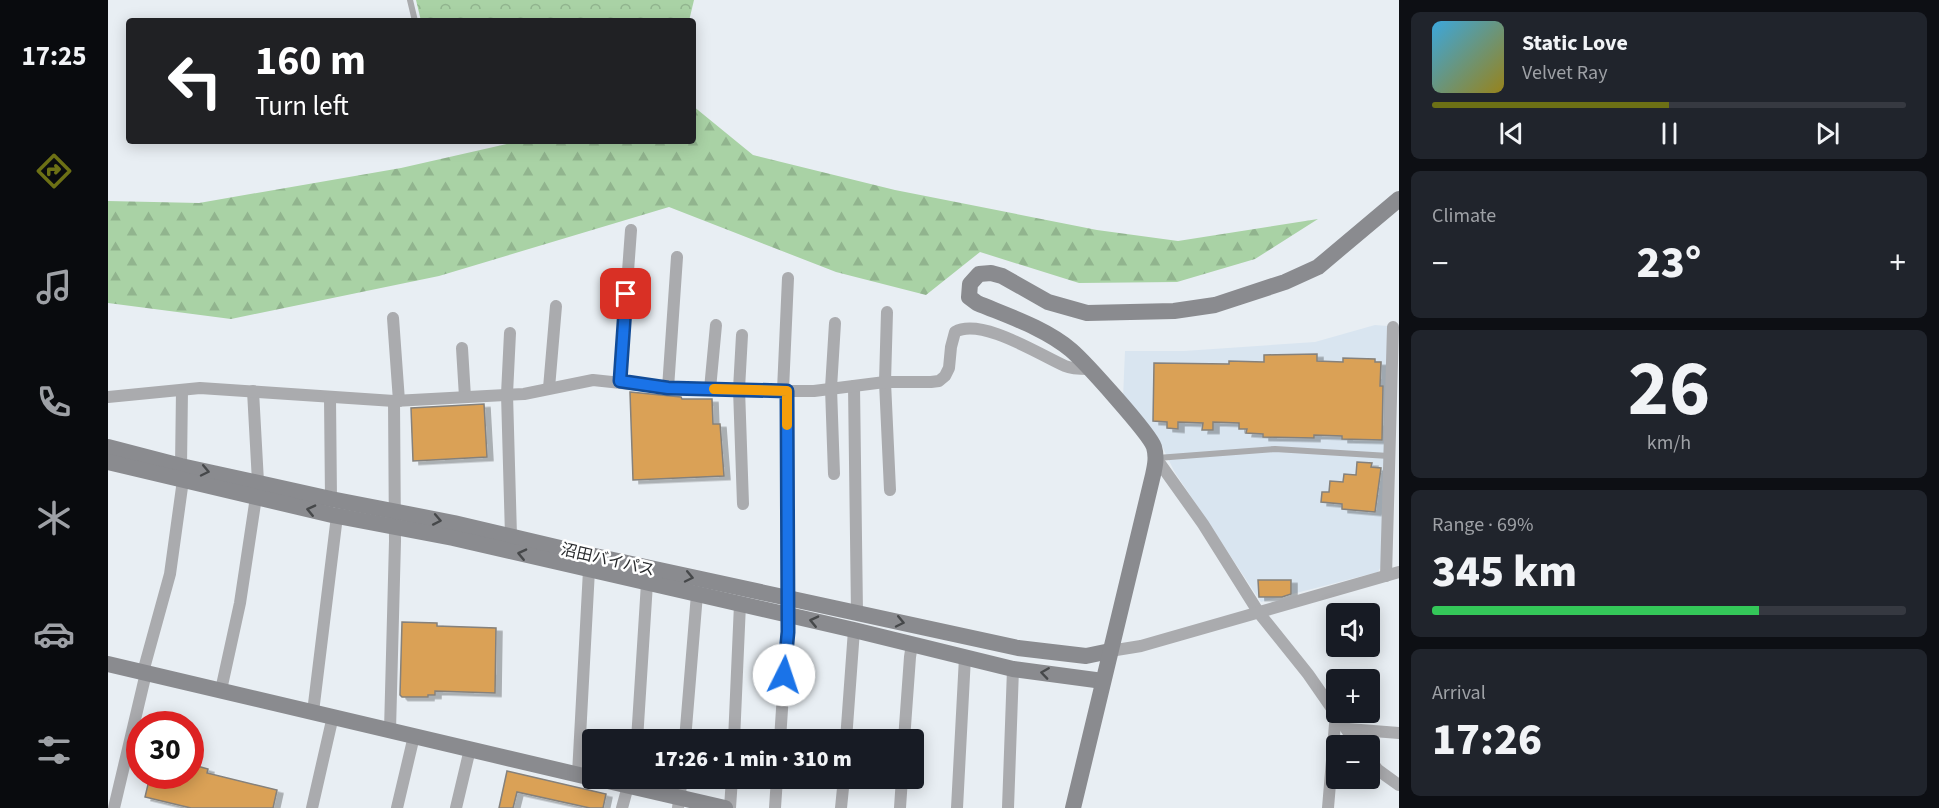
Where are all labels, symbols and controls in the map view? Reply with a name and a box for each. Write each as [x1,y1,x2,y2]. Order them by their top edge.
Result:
text: Static Love [1522,27,1628,59]
text: 160 m [255,31,366,91]
text: 17:25 [21,37,87,76]
icon: left [156,42,234,120]
text: Velvet Ray [1522,59,1608,87]
text: Turn left [255,87,349,126]
icon: previous [1495,117,1528,150]
icon: pause [1653,117,1686,150]
icon: next [1811,117,1844,150]
icon: directions [33,150,75,192]
text: Climate [1432,202,1496,230]
text: 23° [1637,231,1701,295]
text: − [1432,240,1448,287]
text: + [1890,240,1906,287]
icon: music [33,266,75,308]
pin [600,268,651,319]
icon: arrive [609,277,642,310]
text: 26 [1628,334,1710,445]
icon: phone [33,381,75,423]
text: km/h [1647,429,1691,457]
one-way arrow [200,464,210,477]
icon: climate [33,497,75,539]
one-way arrow [306,504,316,517]
text: Range · 69% [1432,511,1533,539]
one-way arrow [432,513,442,526]
street label: 沼田バイパス [559,538,657,581]
text: 345 km [1432,540,1577,604]
one-way arrow [517,549,527,562]
one-way arrow [684,569,694,582]
map controls [1326,603,1380,789]
button: sound [1326,603,1380,657]
icon: car [33,613,75,655]
one-way arrow [810,615,820,628]
one-way arrow [895,615,905,628]
position arrow [752,643,816,707]
one-way arrow [1041,667,1050,680]
button: + [1326,669,1380,723]
text: Arrival [1432,679,1486,707]
text: 17:26 [1432,708,1542,772]
speed limit sign: 30 [126,711,204,789]
icon: filters [33,729,75,771]
button: − [1326,735,1380,789]
text: 17:26 · 1 min · 310 m [654,743,852,775]

